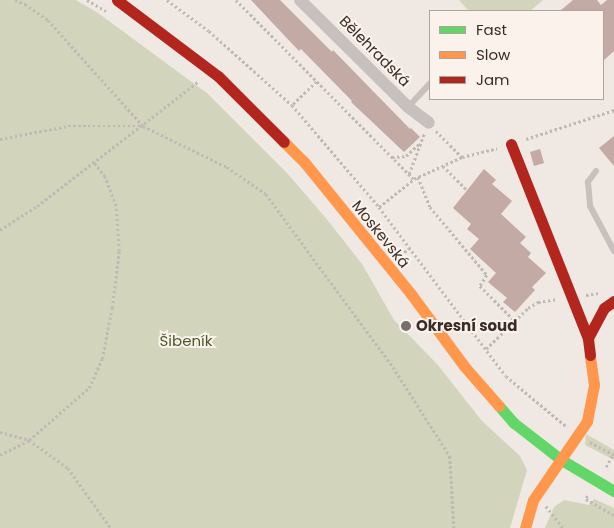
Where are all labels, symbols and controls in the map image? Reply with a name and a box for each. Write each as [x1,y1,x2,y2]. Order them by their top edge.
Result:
legend [429,10,604,100]
street label: Bělehradská [336,12,414,90]
text: Fast [476,19,507,40]
text: Slow [476,44,510,65]
text: Jam [476,69,510,90]
street label: Moskevská [348,197,414,271]
place label: Okresní soud [416,317,517,335]
marker: Okresní soud [400,320,412,332]
park label: Šibeník [160,332,212,350]

